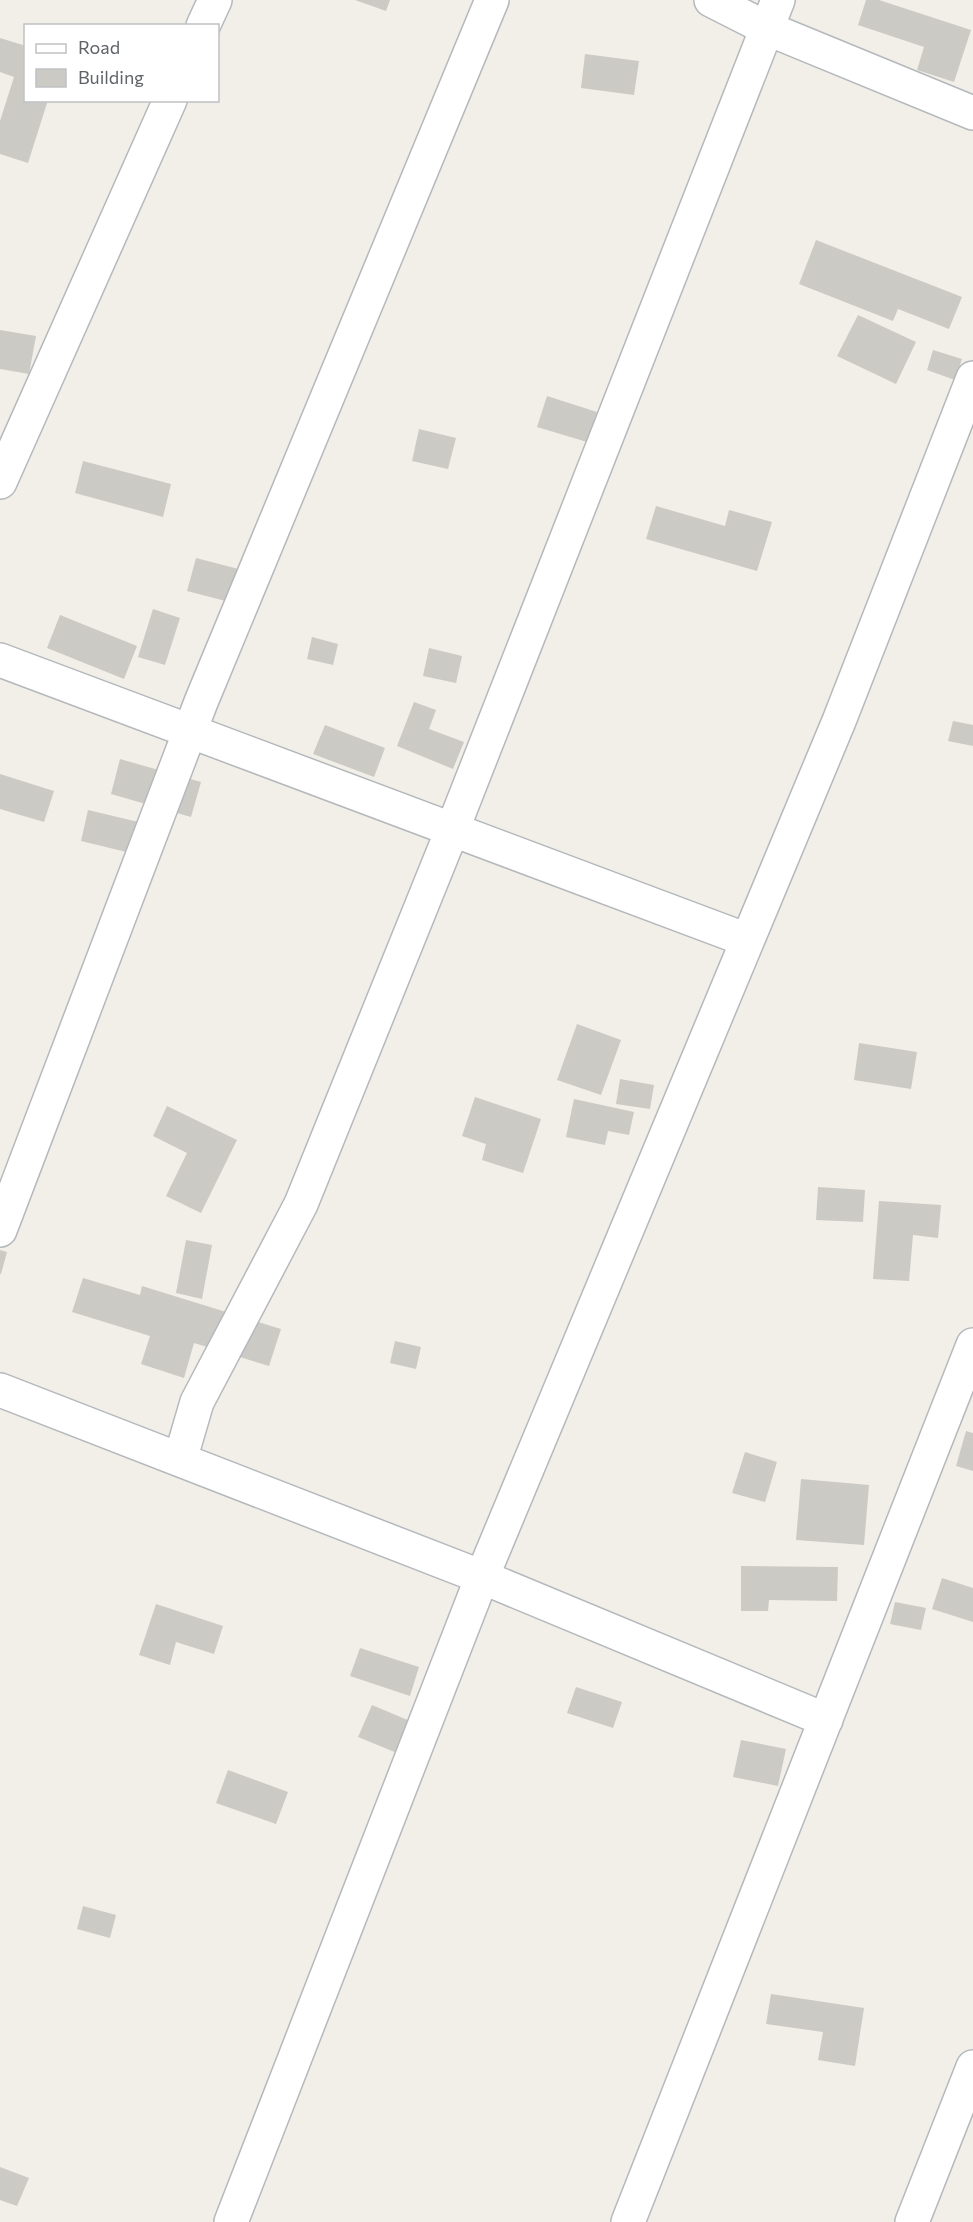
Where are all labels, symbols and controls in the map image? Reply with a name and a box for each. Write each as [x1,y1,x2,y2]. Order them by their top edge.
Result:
legend [24,24,219,102]
text: Road [78,36,120,58]
text: Building [78,66,144,88]

